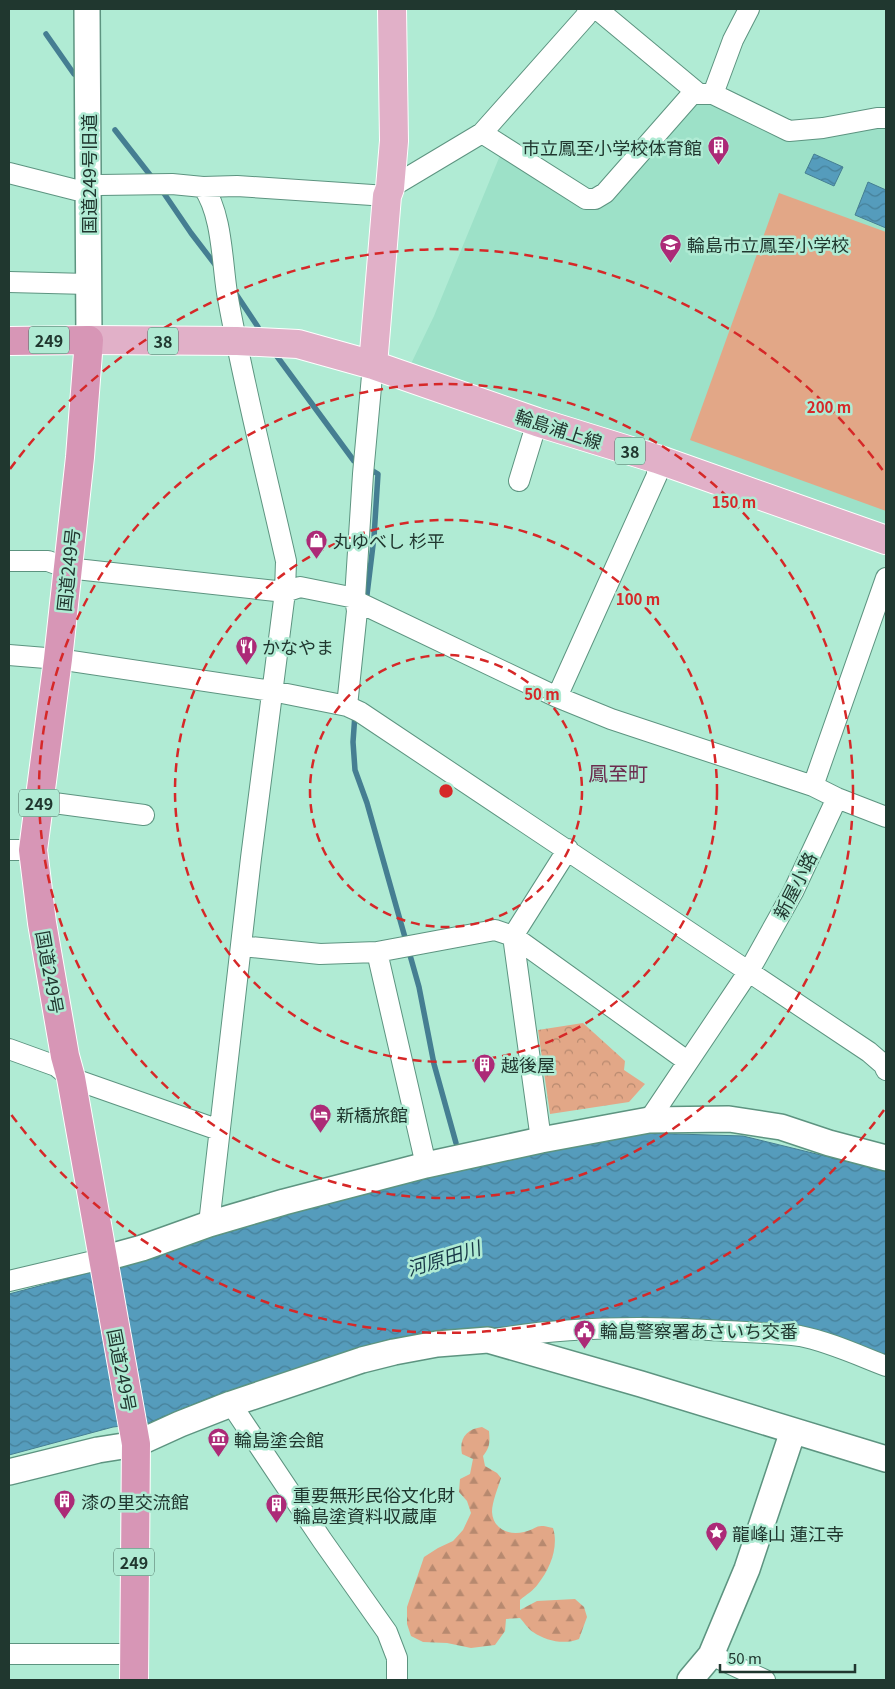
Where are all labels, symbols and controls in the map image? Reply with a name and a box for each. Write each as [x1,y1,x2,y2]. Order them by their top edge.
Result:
street label: 国道249号旧道 [75,114,101,234]
place label: 市立鳳至小学校体育館 [522,134,702,160]
building icon: 市立鳳至小学校体育館 [706,135,730,166]
place label: 輪島市立鳳至小学校 [687,231,849,257]
school or university icon: 輪島市立鳳至小学校 [659,232,683,263]
road number: 249 [29,326,69,354]
road number: 38 [148,328,178,354]
text: 200 m [807,396,851,417]
street label: 輪島浦上線 [512,402,606,454]
road number: 38 [615,438,645,464]
text: 150 m [712,491,756,512]
street label: 国道249号 [50,527,84,613]
place label: 丸ゆべし 杉平 [333,527,445,553]
shop icon: 丸ゆべし 杉平 [305,528,329,559]
text: 100 m [616,588,660,609]
place label: かなやま [262,633,334,659]
restaurant icon: かなやま [234,634,258,665]
text: 50 m [524,683,560,704]
district label: 鳳至町 [588,758,648,787]
centre of rings [437,782,455,800]
road number: 249 [19,790,59,816]
street label: 新屋小路 [766,847,822,923]
street label: 国道249号 [31,928,71,1016]
place label: 越後屋 [501,1051,555,1077]
building icon: 越後屋 [473,1052,497,1083]
place label: 新橋旅館 [336,1101,408,1127]
hotel icon: 新橋旅館 [308,1102,332,1133]
water label: 河原田川 [403,1232,485,1281]
place label: 輪島警察署あさいち交番 [600,1317,798,1343]
public building icon: 輪島警察署あさいち交番 [572,1318,596,1349]
street label: 国道249号 [102,1326,144,1414]
place label: 輪島塗会館 [234,1426,324,1452]
museum icon: 輪島塗会館 [206,1427,230,1458]
place label: 重要無形民俗文化財 輪島塗資料収蔵庫 [293,1481,455,1528]
place label: 漆の里交流館 [81,1488,189,1514]
building icon: 漆の里交流館 [53,1489,77,1520]
building icon: 重要無形民俗文化財 輪島塗資料収蔵庫 [265,1492,289,1523]
place label: 龍峰山 蓮江寺 [732,1520,844,1546]
place icon: 龍峰山 蓮江寺 [704,1521,728,1552]
road number: 249 [114,1548,154,1575]
scale bar [720,1642,855,1674]
text: 50 m [728,1647,762,1668]

